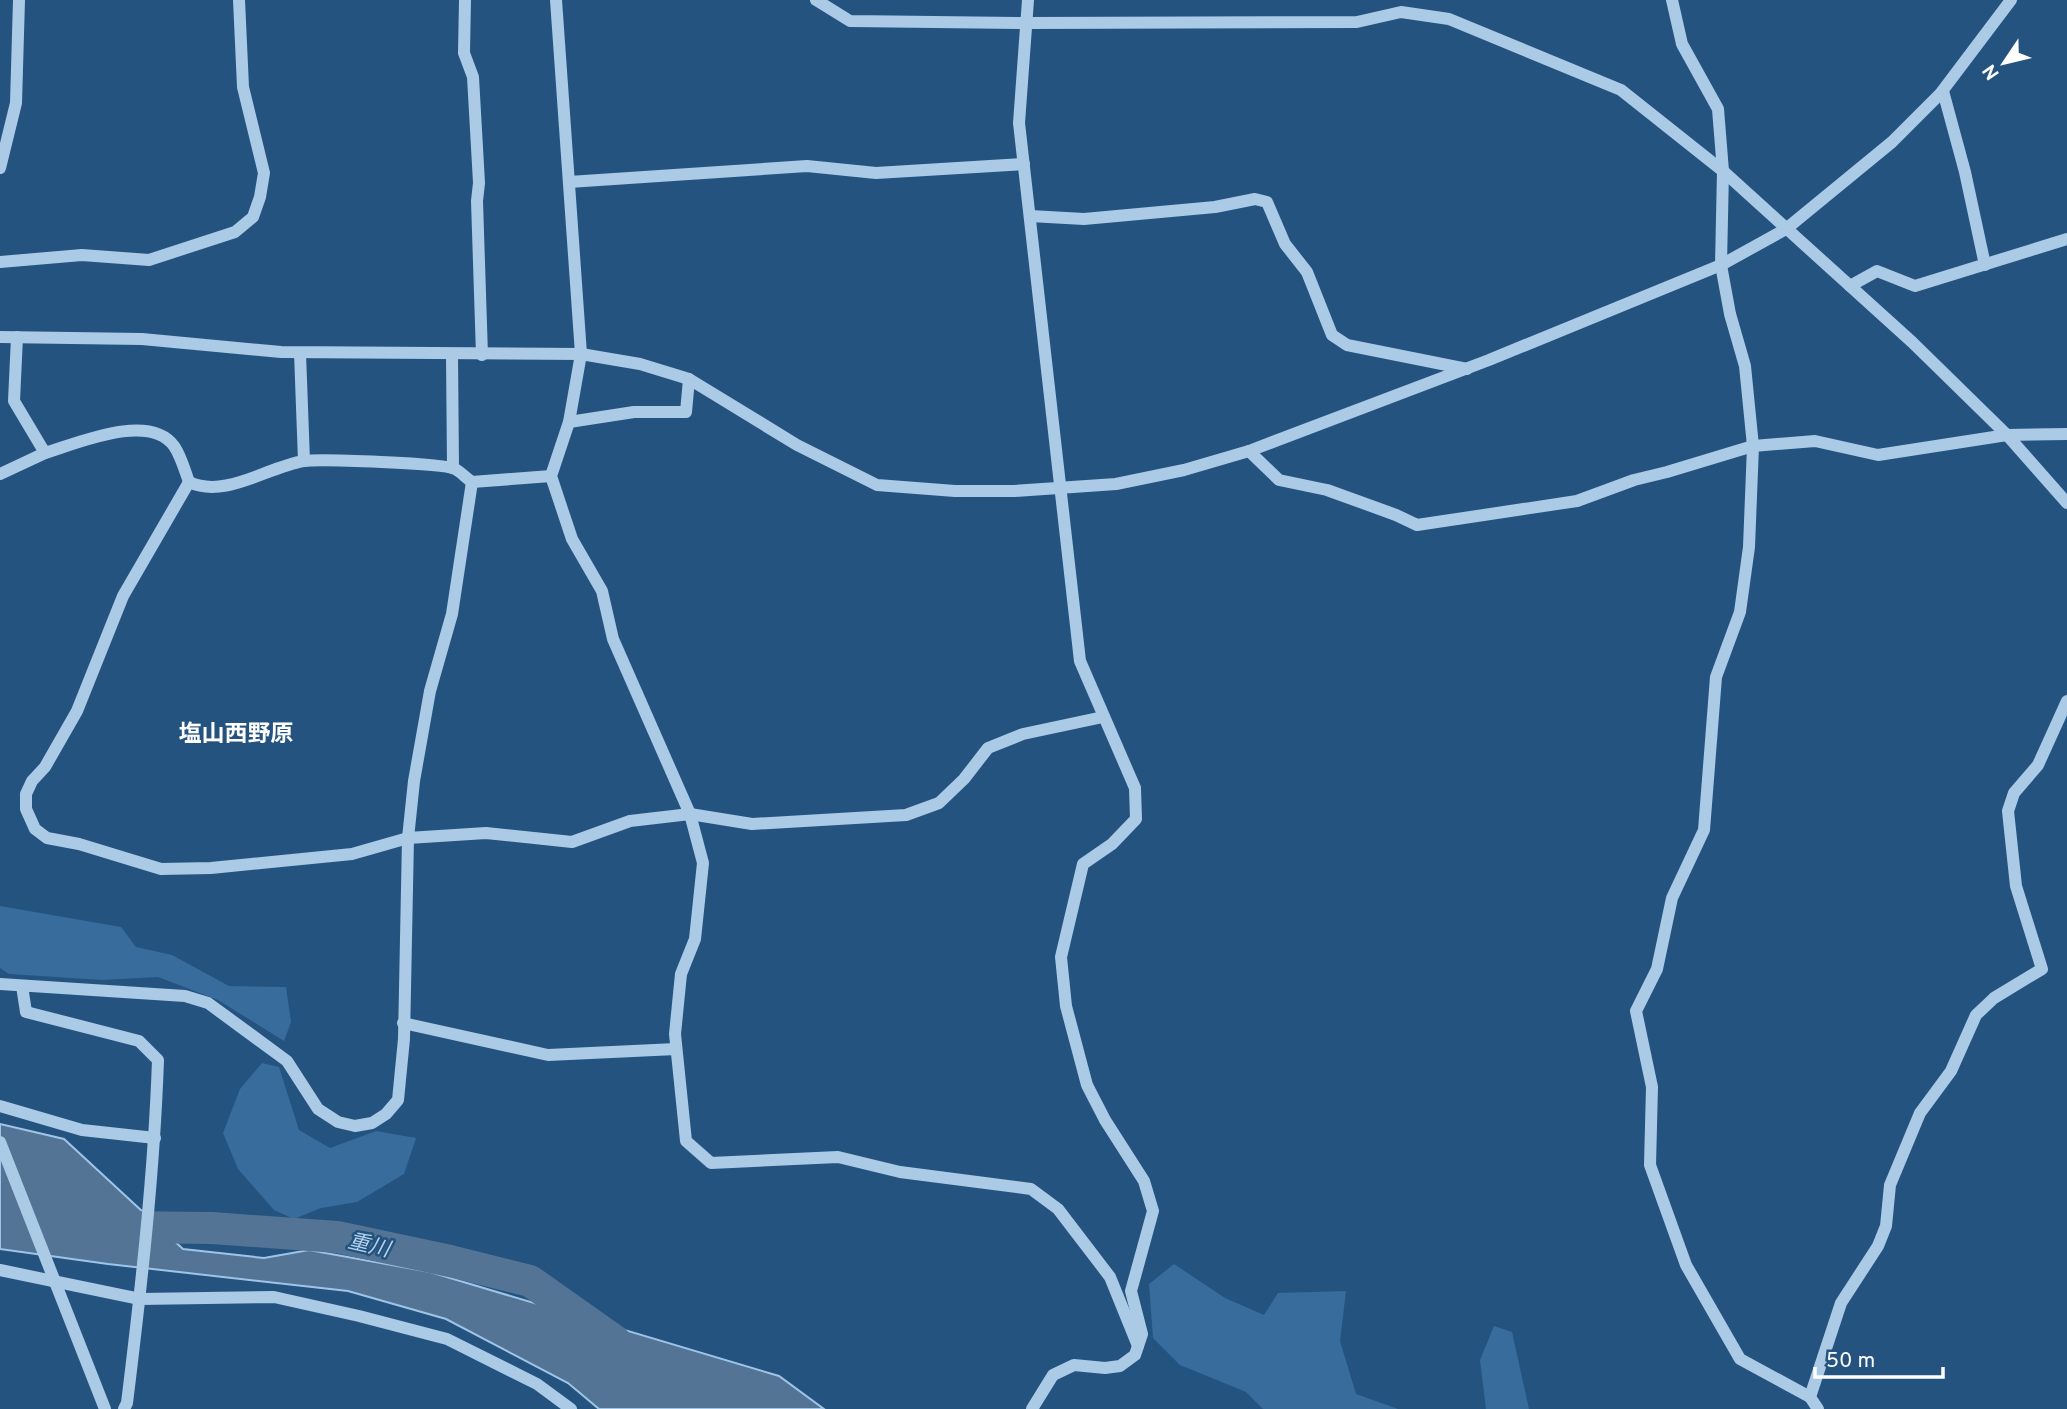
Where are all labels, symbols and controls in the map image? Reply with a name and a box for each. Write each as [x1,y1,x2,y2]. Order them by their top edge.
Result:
north arrow [1969,28,2039,98]
text: N [1978,59,2005,84]
district label: 塩山西野原 [179,721,294,750]
water label: 重川 [345,1229,394,1265]
scale bar [1815,1336,1943,1380]
text: 50 m [1826,1348,1875,1375]

